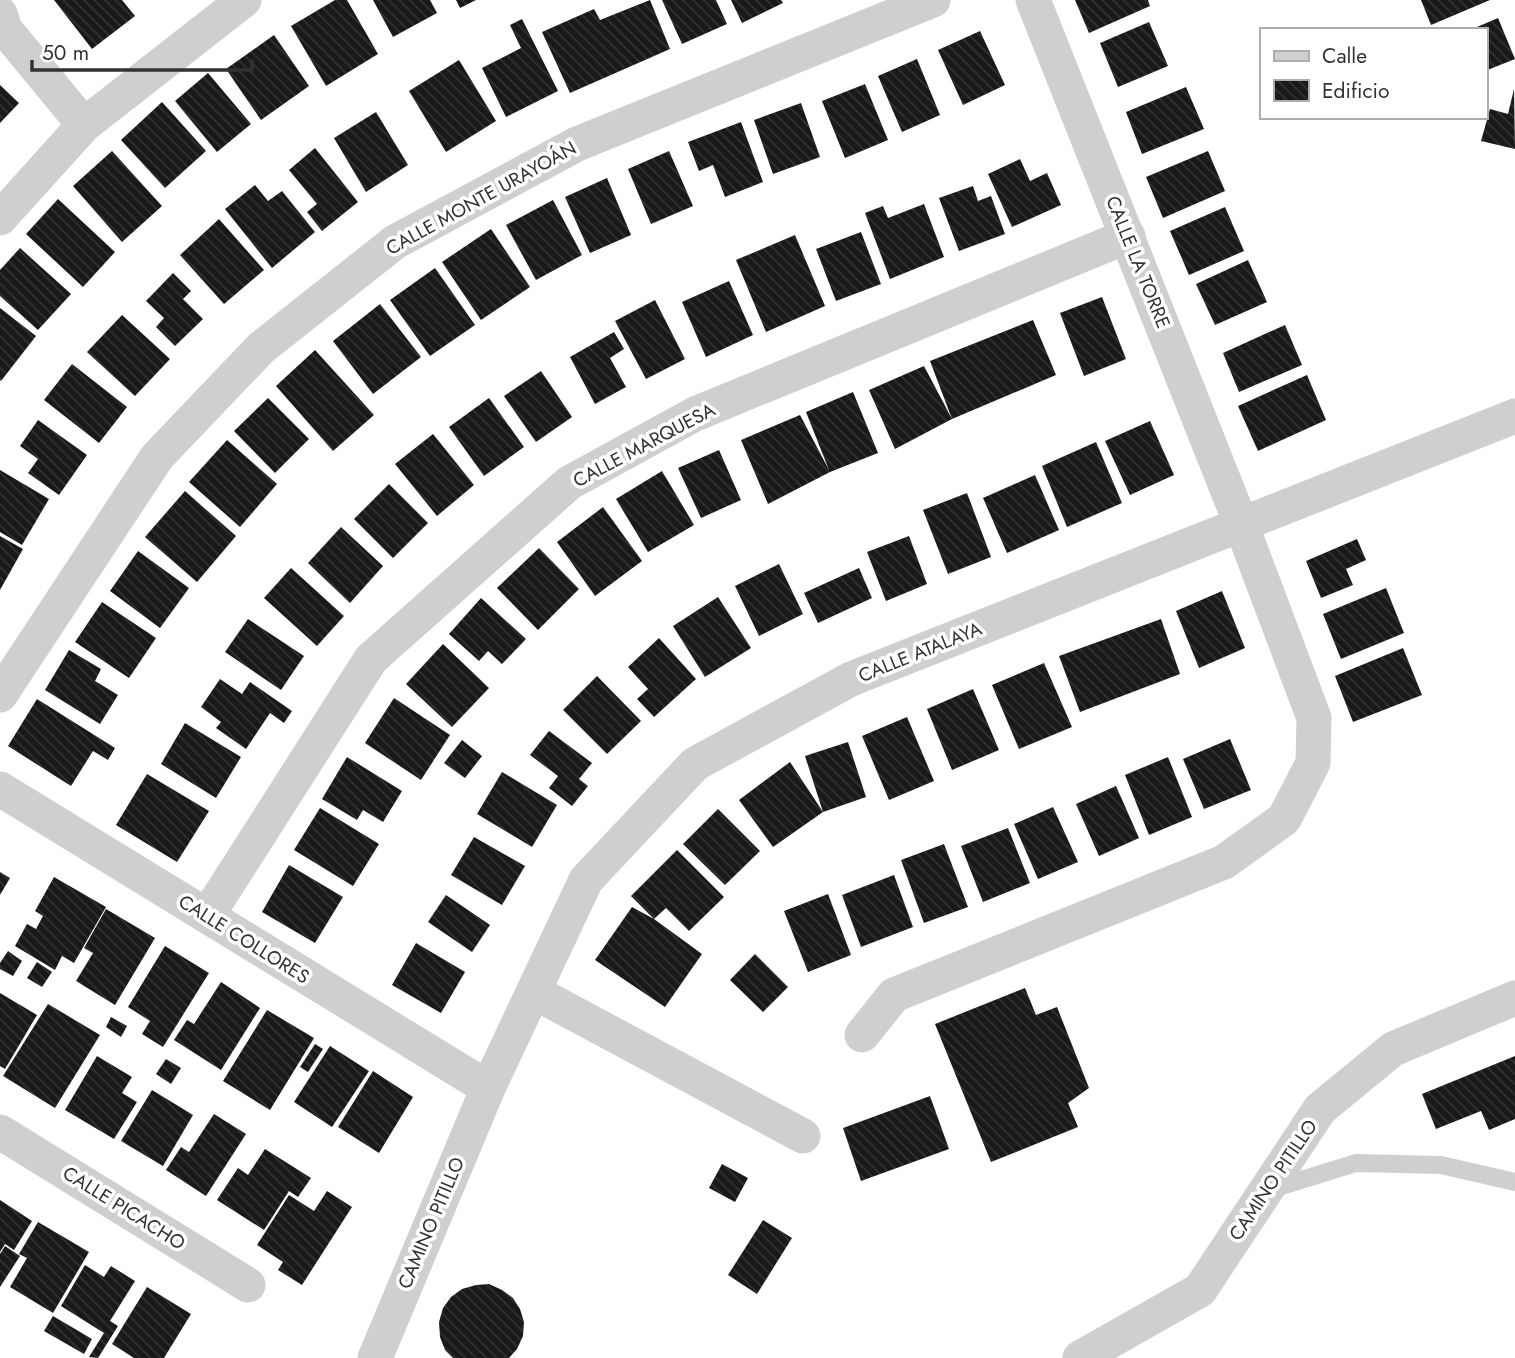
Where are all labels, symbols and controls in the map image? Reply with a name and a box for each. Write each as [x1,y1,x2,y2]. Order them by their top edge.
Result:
scale bar [32,28,252,72]
legend [1260,28,1487,119]
text: 50 m [42,38,89,68]
text: Calle [1322,41,1367,71]
text: Edificio [1322,76,1389,106]
street label: CALLE MONTE URAYOÁN [381,134,581,262]
street label: CALLE LA TORRE [1099,192,1177,332]
street label: CALLE MARQUESA [568,396,720,494]
street label: CALLE ATALAYA [854,615,986,689]
street label: CALLE COLLORES [173,888,315,990]
street label: CAMINO PITILLO [1222,1114,1324,1246]
street label: CAMINO PITILLO [391,1153,471,1293]
street label: CALLE PICACHO [58,1159,190,1257]

